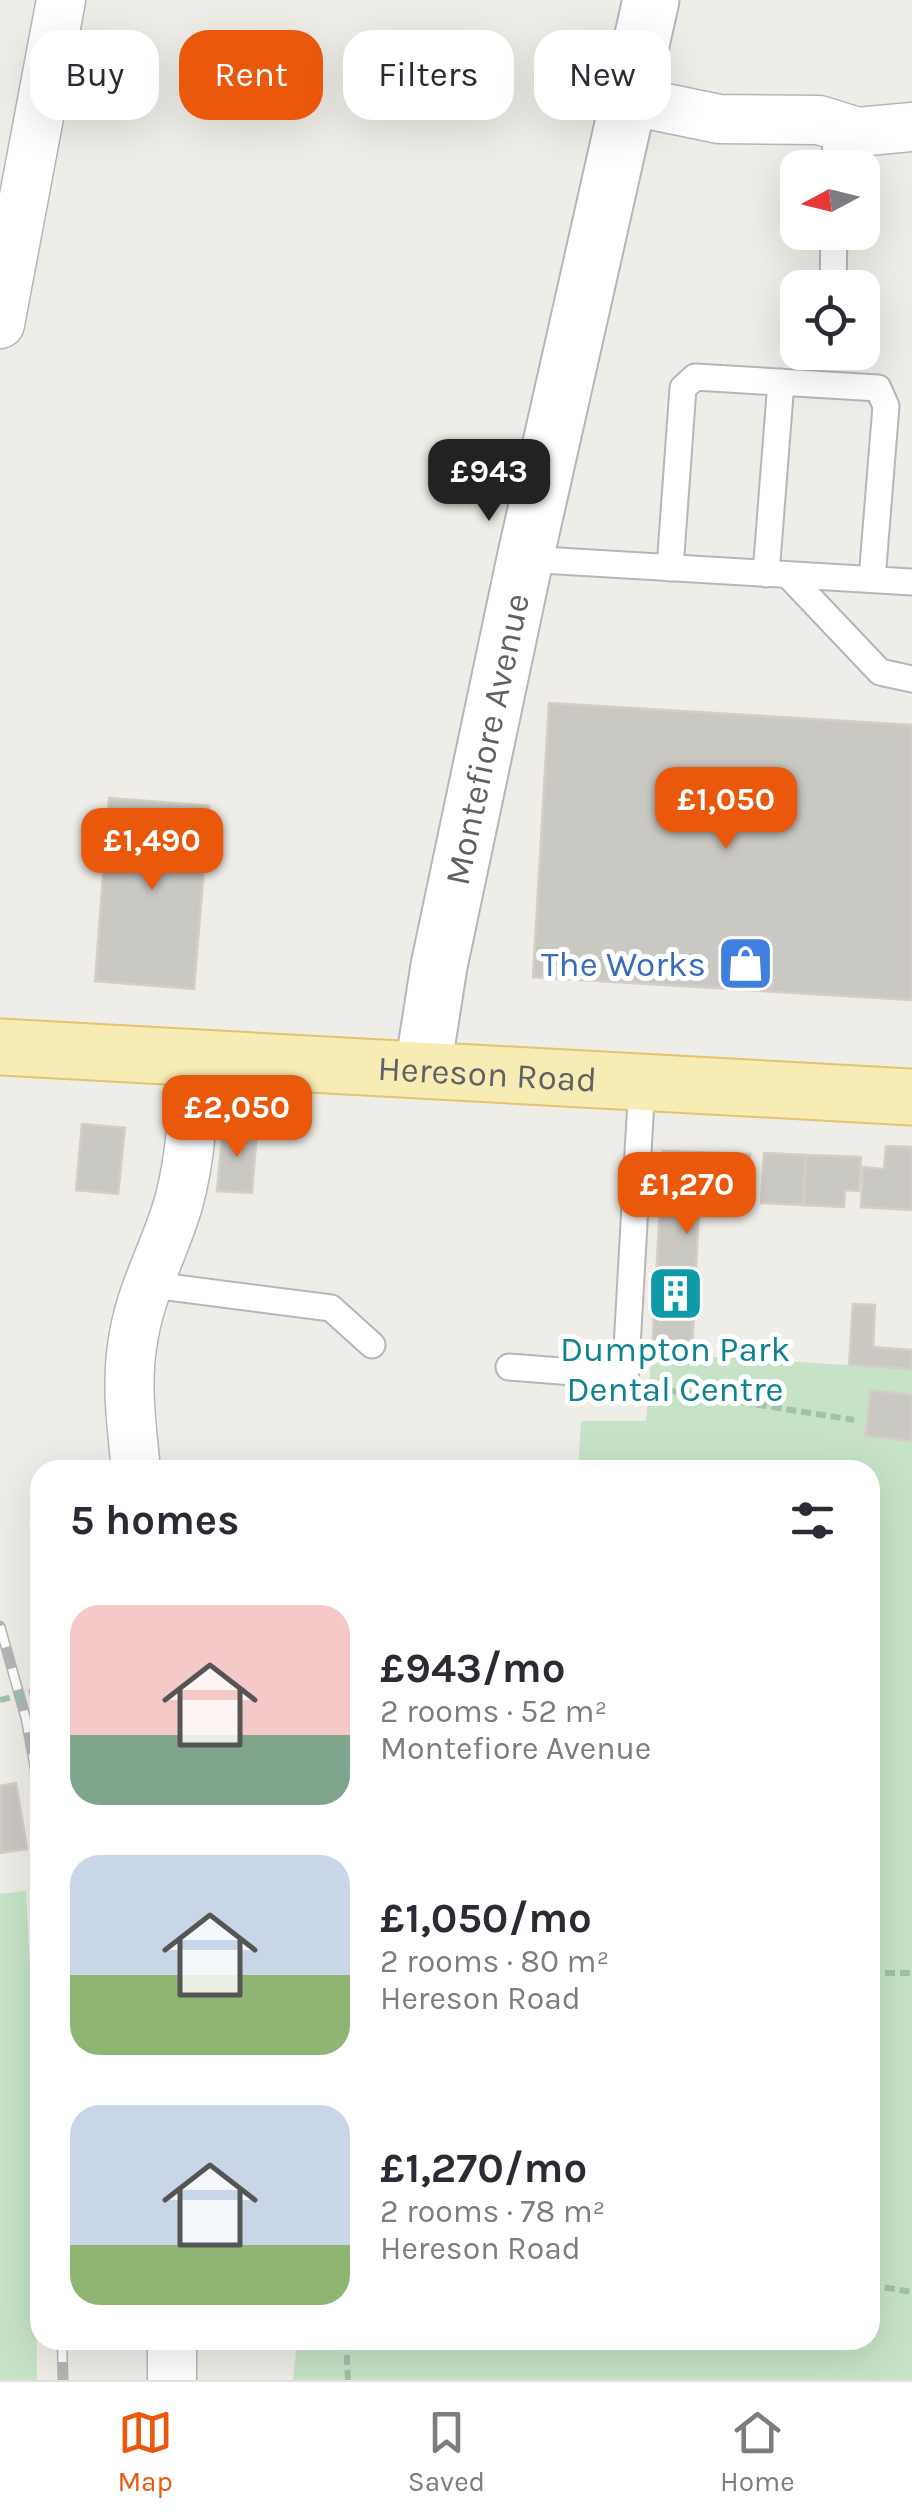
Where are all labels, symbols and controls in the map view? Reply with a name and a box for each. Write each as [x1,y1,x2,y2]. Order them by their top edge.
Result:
chip: Buy [30,30,159,120]
chip: Rent [179,30,323,120]
chip: Filters [343,30,514,120]
chip: New [534,30,671,120]
north arrow [780,150,880,250]
map controls [780,150,880,370]
button: locate [780,270,880,370]
pin: £943 [430,439,548,524]
text: £943 [450,453,528,490]
street label: Montefiore Avenue [436,590,538,889]
pin: £1,050 [645,767,807,852]
text: £1,050 [677,781,775,818]
pin: £1,490 [71,808,233,893]
text: £1,490 [103,822,201,859]
shop icon: The Works [715,934,775,994]
place label: The Works [541,944,706,985]
street label: Hereson Road [376,1047,598,1100]
pin: £2,050 [156,1075,318,1160]
text: £2,050 [184,1089,290,1126]
pin: £1,270 [606,1152,768,1237]
text: £1,270 [640,1166,734,1203]
building icon: Dumpton Park Dental Centre [645,1263,705,1323]
place label: Dumpton Park Dental Centre [560,1329,790,1410]
icon: filters [785,1493,840,1548]
text: 5 homes [70,1495,239,1545]
text: £943/mo [380,1643,565,1693]
icon: home [150,1645,270,1765]
text: 2 rooms · 52 m² [380,1693,607,1730]
text: Montefiore Avenue [380,1730,651,1767]
text: £1,050/mo [380,1893,592,1943]
icon: home [150,1895,270,2015]
text: 2 rooms · 80 m² [380,1943,609,1980]
text: Hereson Road [380,1980,581,2017]
text: £1,270/mo [380,2143,587,2193]
icon: home [150,2145,270,2265]
text: 2 rooms · 78 m² [380,2193,605,2230]
text: Hereson Road [380,2230,581,2267]
tab: Map [117,2405,173,2498]
tab: Saved [408,2405,485,2498]
tab: Home [720,2405,795,2498]

